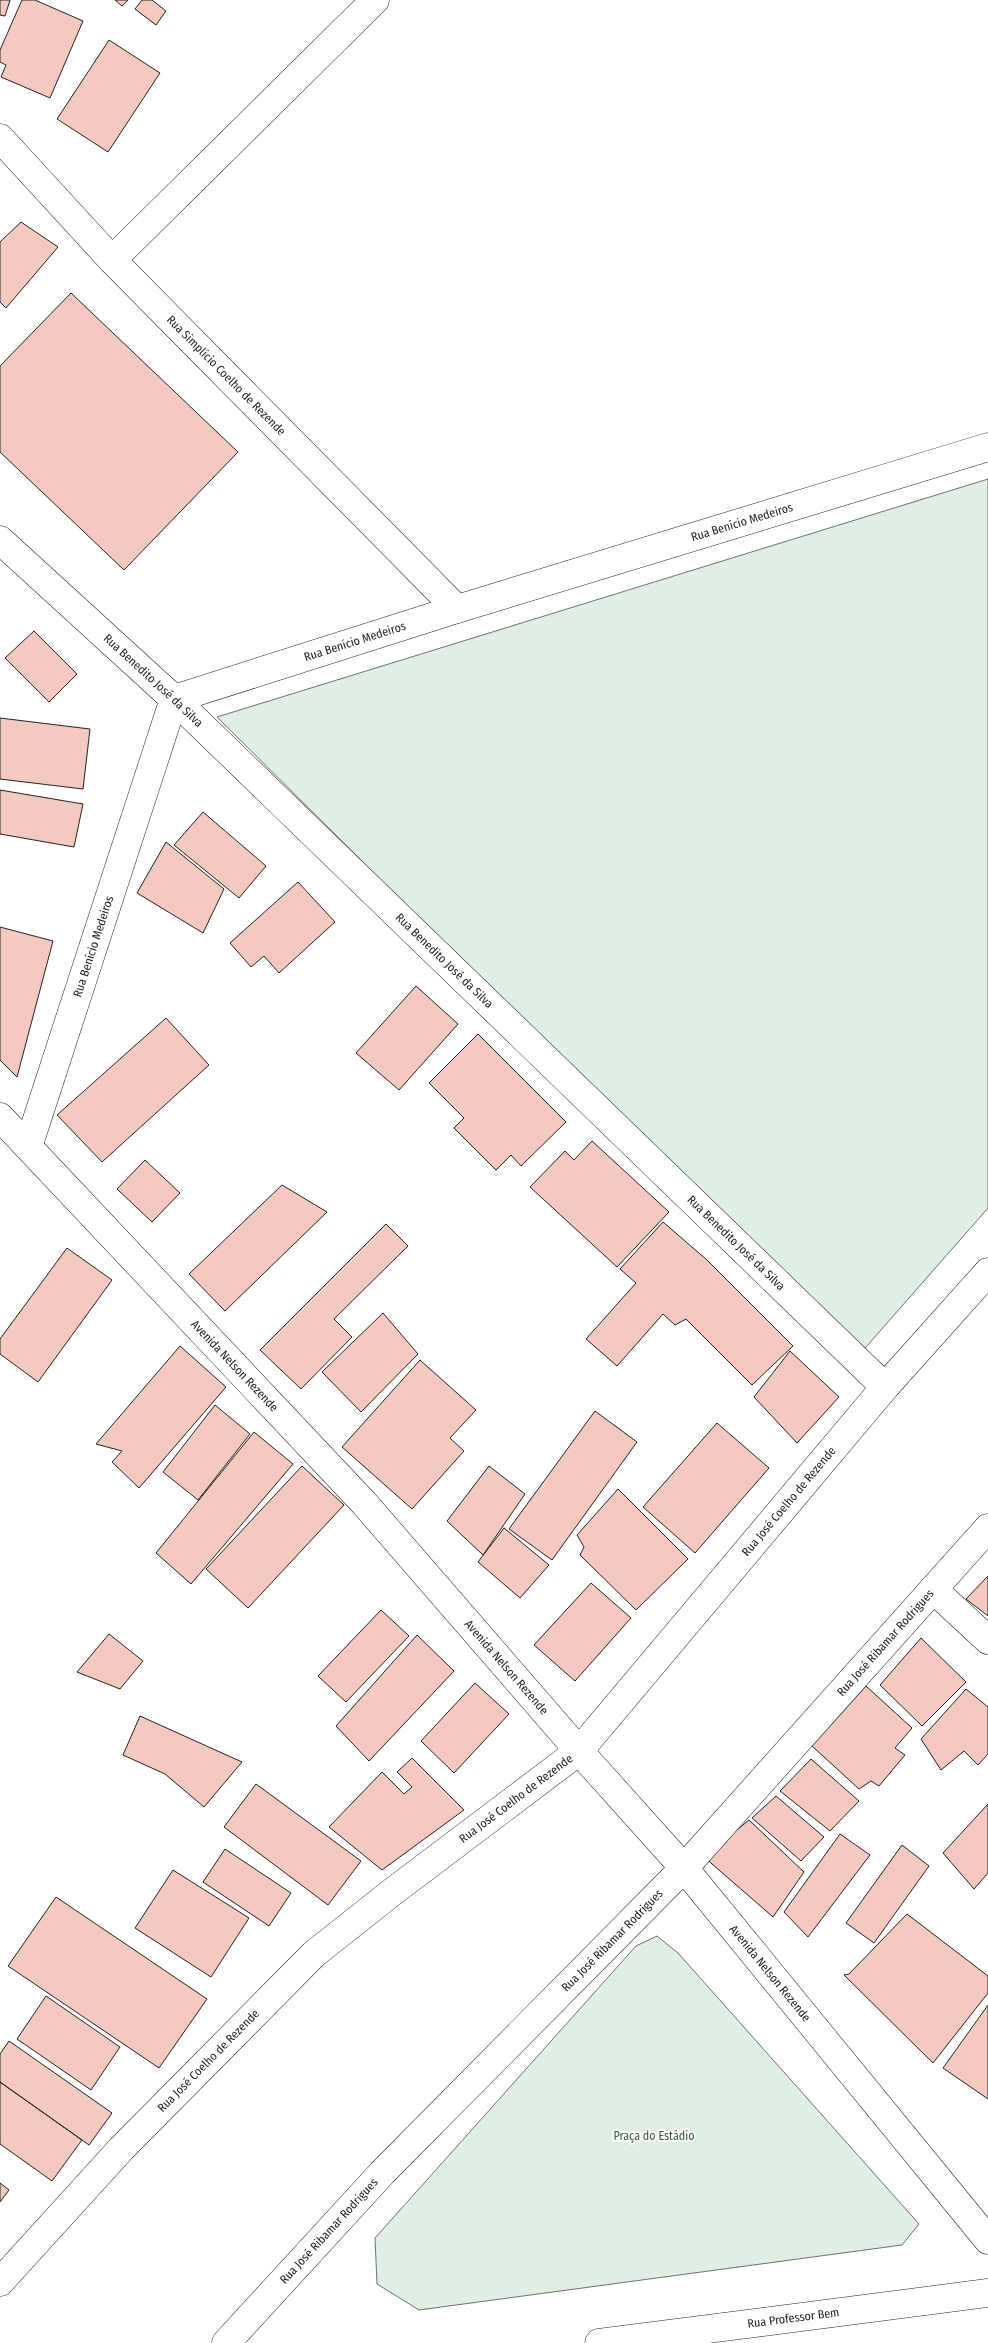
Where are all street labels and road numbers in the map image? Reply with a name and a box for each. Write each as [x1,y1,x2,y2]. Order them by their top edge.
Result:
street label: Rua Simplício Coelho de Rezende [164,313,289,438]
street label: Rua Benício Medeiros [689,500,795,544]
street label: Rua Benício Medeiros [302,619,407,664]
street label: Rua Benedito José da Silva [101,631,206,730]
street label: Rua Benício Medeiros [70,894,116,999]
street label: Rua Benedito José da Silva [393,910,496,1011]
street label: Rua Benedito José da Silva [684,1193,788,1293]
street label: Avenida Nelson Rezende [188,1317,281,1415]
street label: Rua José Coelho de Rezende [739,1444,839,1559]
street label: Rua José Ribamar Rodrigues [834,1587,937,1699]
street label: Avenida Nelson Rezende [462,1617,551,1717]
street label: Rua José Coelho de Rezende [456,1751,575,1846]
street label: Rua José Ribamar Rodrigues [559,1886,666,1994]
street label: Avenida Nelson Rezende [726,1922,814,2024]
street label: Rua José Coelho de Rezende [155,2007,262,2115]
street label: Rua José Ribamar Rodrigues [277,2175,381,2287]
street label: Rua Professor Bem [747,2305,840,2331]

